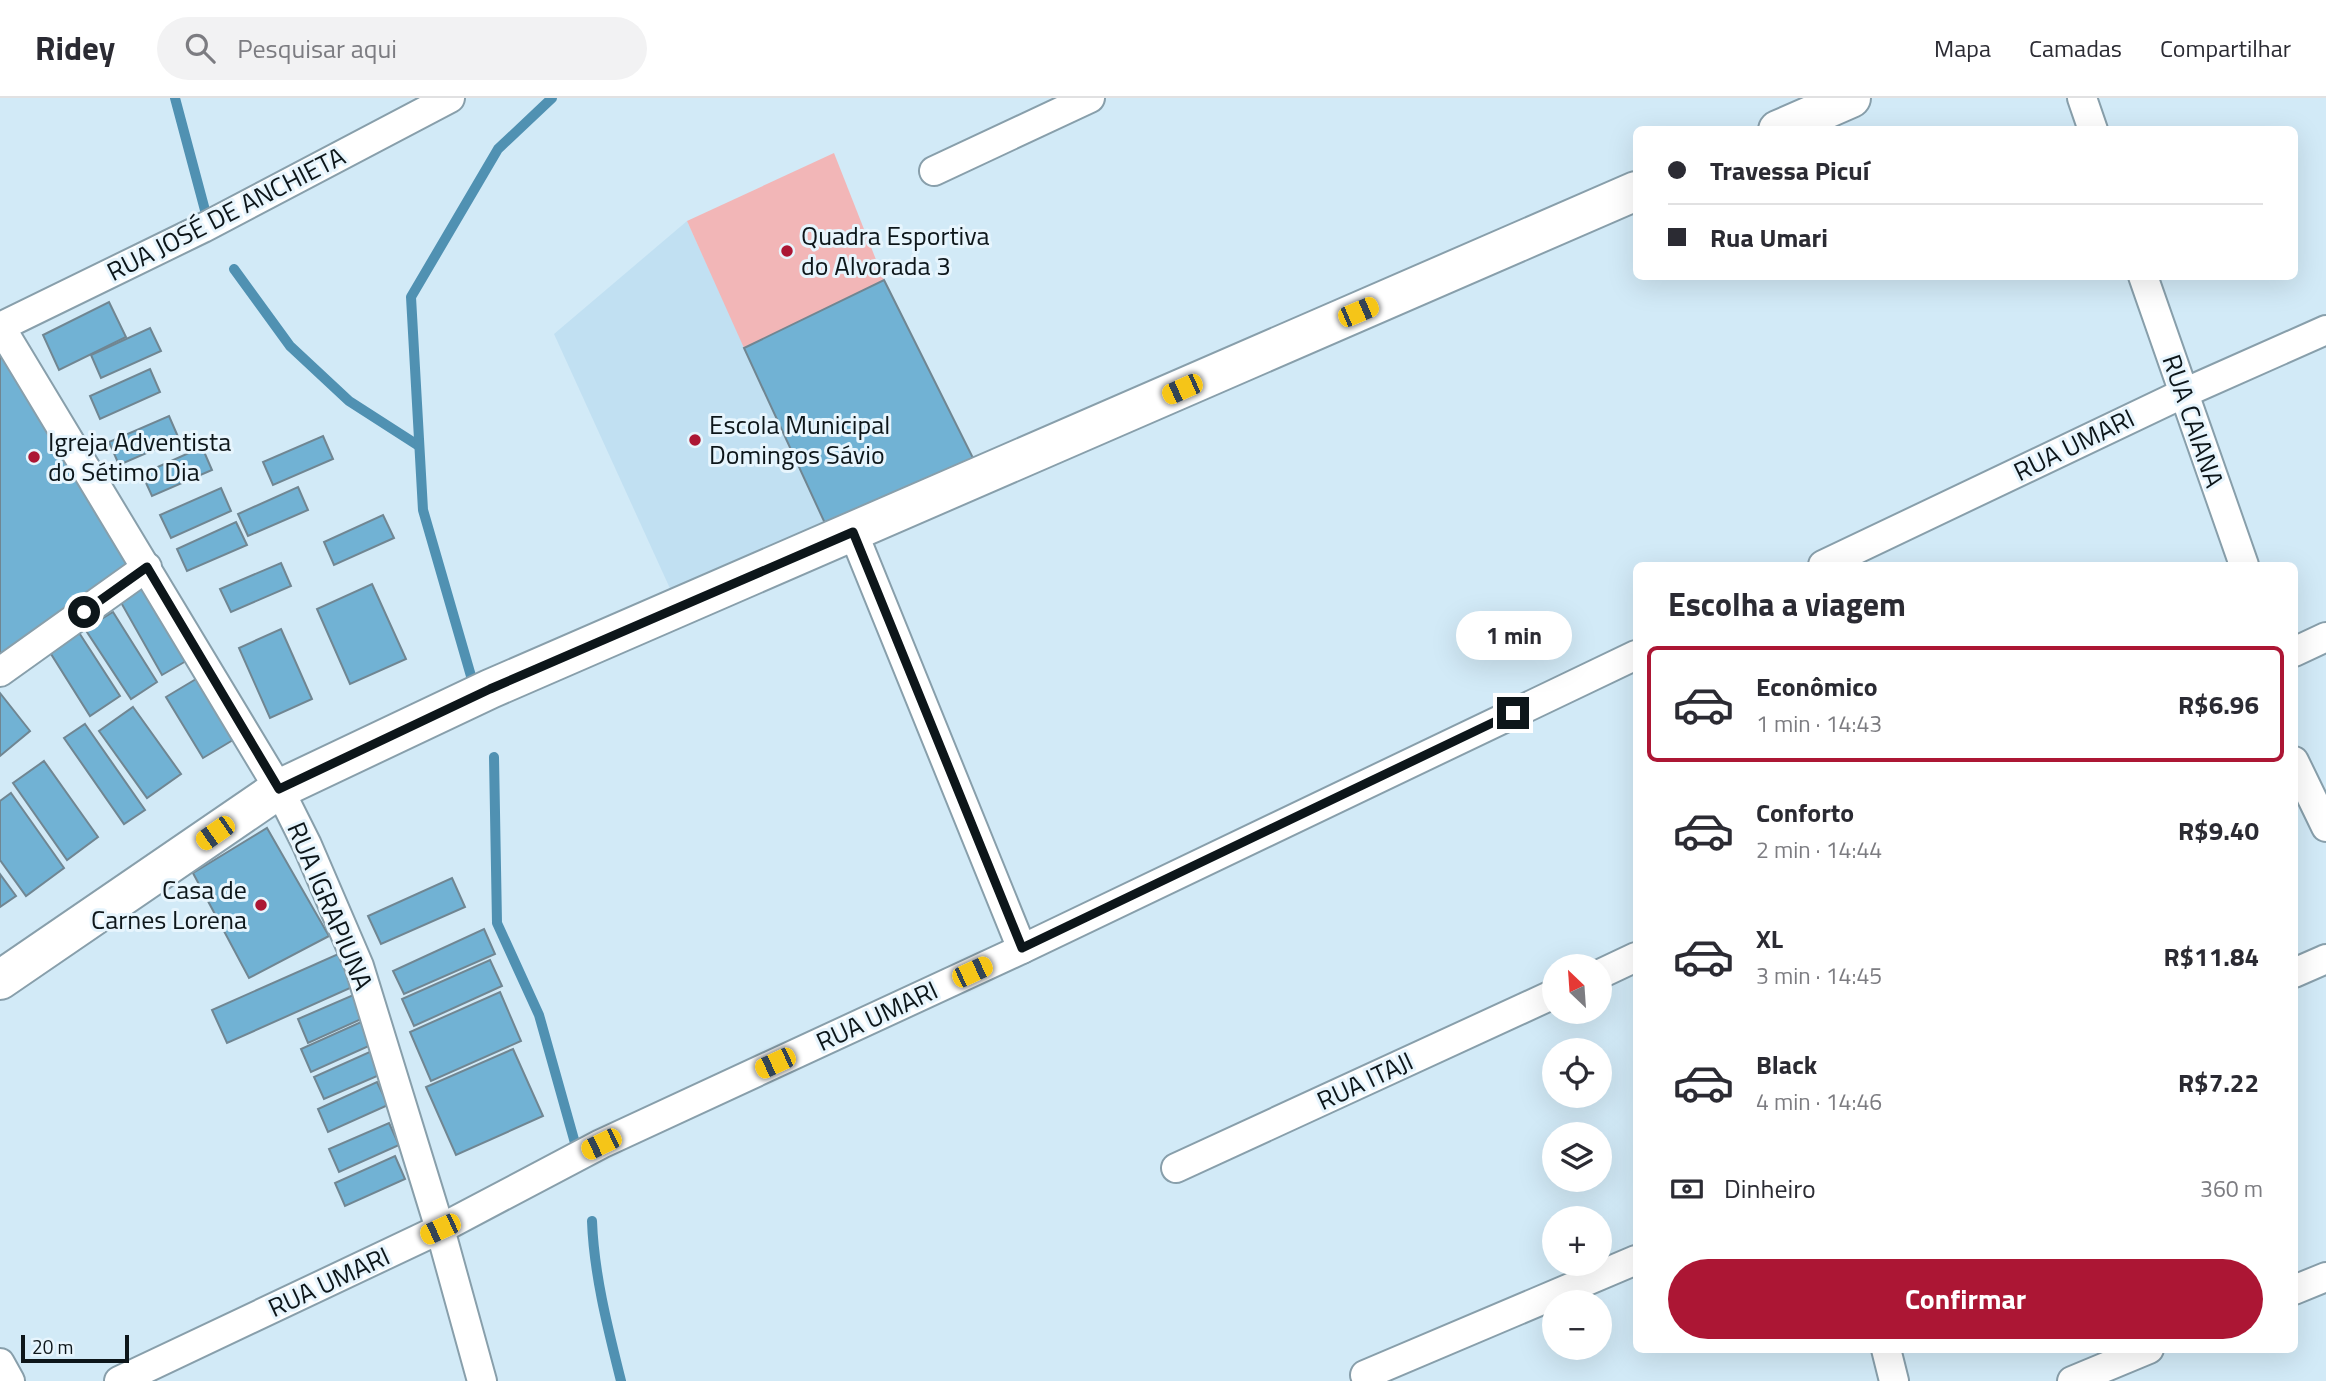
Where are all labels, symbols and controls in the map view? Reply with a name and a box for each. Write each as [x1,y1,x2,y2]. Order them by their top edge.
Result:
search box [157,17,647,80]
text: Ridey [35,23,115,73]
icon: search [181,29,219,67]
text: Pesquisar aqui [237,29,397,68]
text: Mapa [1934,30,1991,66]
text: Camadas [2029,30,2122,66]
text: Compartilhar [2160,30,2291,66]
street label: RUA JOSÉ DE ANCHIETA [100,136,352,291]
text: Travessa Picuí [1710,151,1869,190]
place label: Quadra Esportiva do Alvorada 3 [801,216,990,285]
text: Rua Umari [1710,218,1828,257]
marker: Quadra Esportiva do Alvorada 3 [779,243,795,259]
car [1335,294,1382,330]
street label: RUA CAIANA [2153,349,2234,493]
car [1159,371,1206,407]
street label: RUA UMARI [2007,398,2141,491]
place label: Escola Municipal Domingos Sávio [709,405,890,474]
place label: Igreja Adventista do Sétimo Dia [48,422,231,491]
marker: Escola Municipal Domingos Sávio [687,432,703,448]
marker: Igreja Adventista do Sétimo Dia [26,449,42,465]
text: Escolha a viagem [1668,580,1906,628]
route start [68,596,100,628]
callout: 1 min [1455,612,1571,660]
text: 1 min [1486,618,1542,653]
text: Econômico [1756,667,1878,706]
icon: car [1672,673,1735,736]
text: R$6.96 [2178,685,2259,724]
route end [1497,697,1529,729]
text: 1 min · 14:43 [1756,706,1882,741]
text: Conforto [1756,793,1854,832]
icon: car [1672,799,1735,862]
text: R$9.40 [2178,811,2259,850]
car [192,812,239,854]
street label: RUA IGRAPIUNA [278,816,383,996]
text: 2 min · 14:44 [1756,832,1882,867]
place label: Casa de Carnes Lorena [91,870,247,939]
marker: Casa de Carnes Lorena [253,897,269,913]
text: XL [1756,919,1783,958]
icon: car [1672,925,1735,988]
text: R$11.84 [2163,937,2259,976]
car [949,954,996,990]
north arrow [1542,954,1612,1024]
map controls [1542,954,1612,1360]
text: 3 min · 14:45 [1756,958,1882,993]
street label: RUA UMARI [810,970,944,1061]
button: locate [1542,1038,1612,1108]
street label: RUA ITAJI [1310,1041,1419,1120]
car [752,1045,799,1081]
text: Black [1756,1045,1817,1084]
icon: car [1672,1051,1735,1114]
text: R$7.22 [2178,1063,2259,1102]
text: 4 min · 14:46 [1756,1084,1882,1119]
button: layers [1542,1122,1612,1192]
car [578,1125,625,1163]
text: Dinheiro [1724,1169,1816,1208]
icon: cash [1668,1170,1706,1208]
text: 360 m [2200,1171,2263,1206]
button: + [1542,1206,1612,1276]
car [417,1211,464,1247]
street label: RUA UMARI [262,1236,396,1327]
button: Confirmar [1668,1259,2263,1339]
button: − [1542,1290,1612,1360]
scale bar [21,1332,130,1364]
text: 20 m [32,1332,73,1361]

